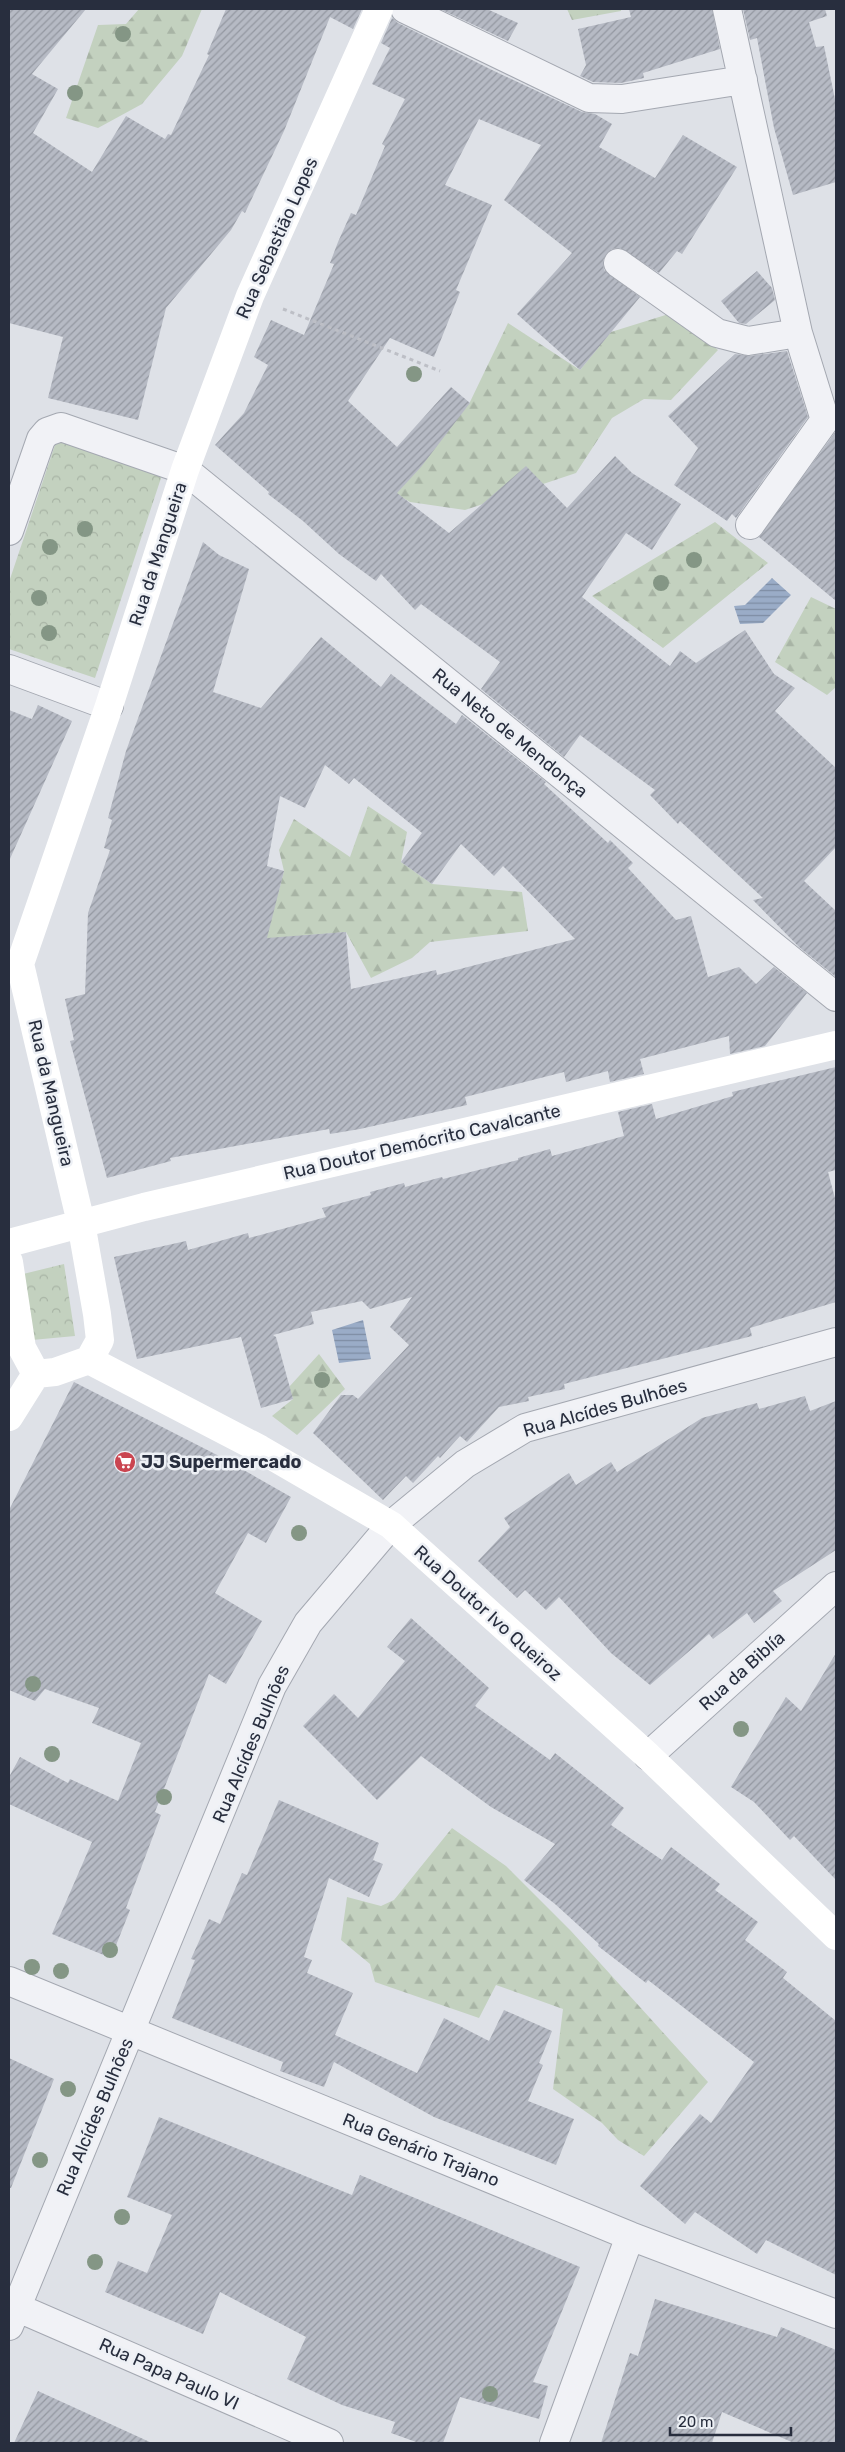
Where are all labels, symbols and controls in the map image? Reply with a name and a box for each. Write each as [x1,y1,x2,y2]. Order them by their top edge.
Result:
street label: Rua Sebastião Lopes [231,154,323,322]
street label: Rua da Mangueira [124,479,192,629]
street label: Rua Neto de Mendonça [428,664,592,802]
street label: Rua da Mangueira [23,1018,79,1168]
street label: Rua Doutor Demócrito Cavalcante [281,1099,563,1185]
street label: Rua Alcídes Bulhões [521,1374,689,1442]
supermarket icon: JJ Supermercado [113,1450,137,1474]
place label: JJ Supermercado [141,1451,302,1473]
street label: Rua Doutor Ivo Queiroz [409,1541,567,1685]
street label: Rua da Biblía [695,1627,789,1715]
street label: Rua Alcídes Bulhões [208,1662,294,1826]
street label: Rua Alcídes Bulhões [52,2035,138,2199]
street label: Rua Genário Trajano [339,2108,503,2192]
street label: Rua Papa Paulo VI [96,2333,242,2415]
scale bar [670,2404,791,2436]
text: 20 m [678,2413,713,2431]

